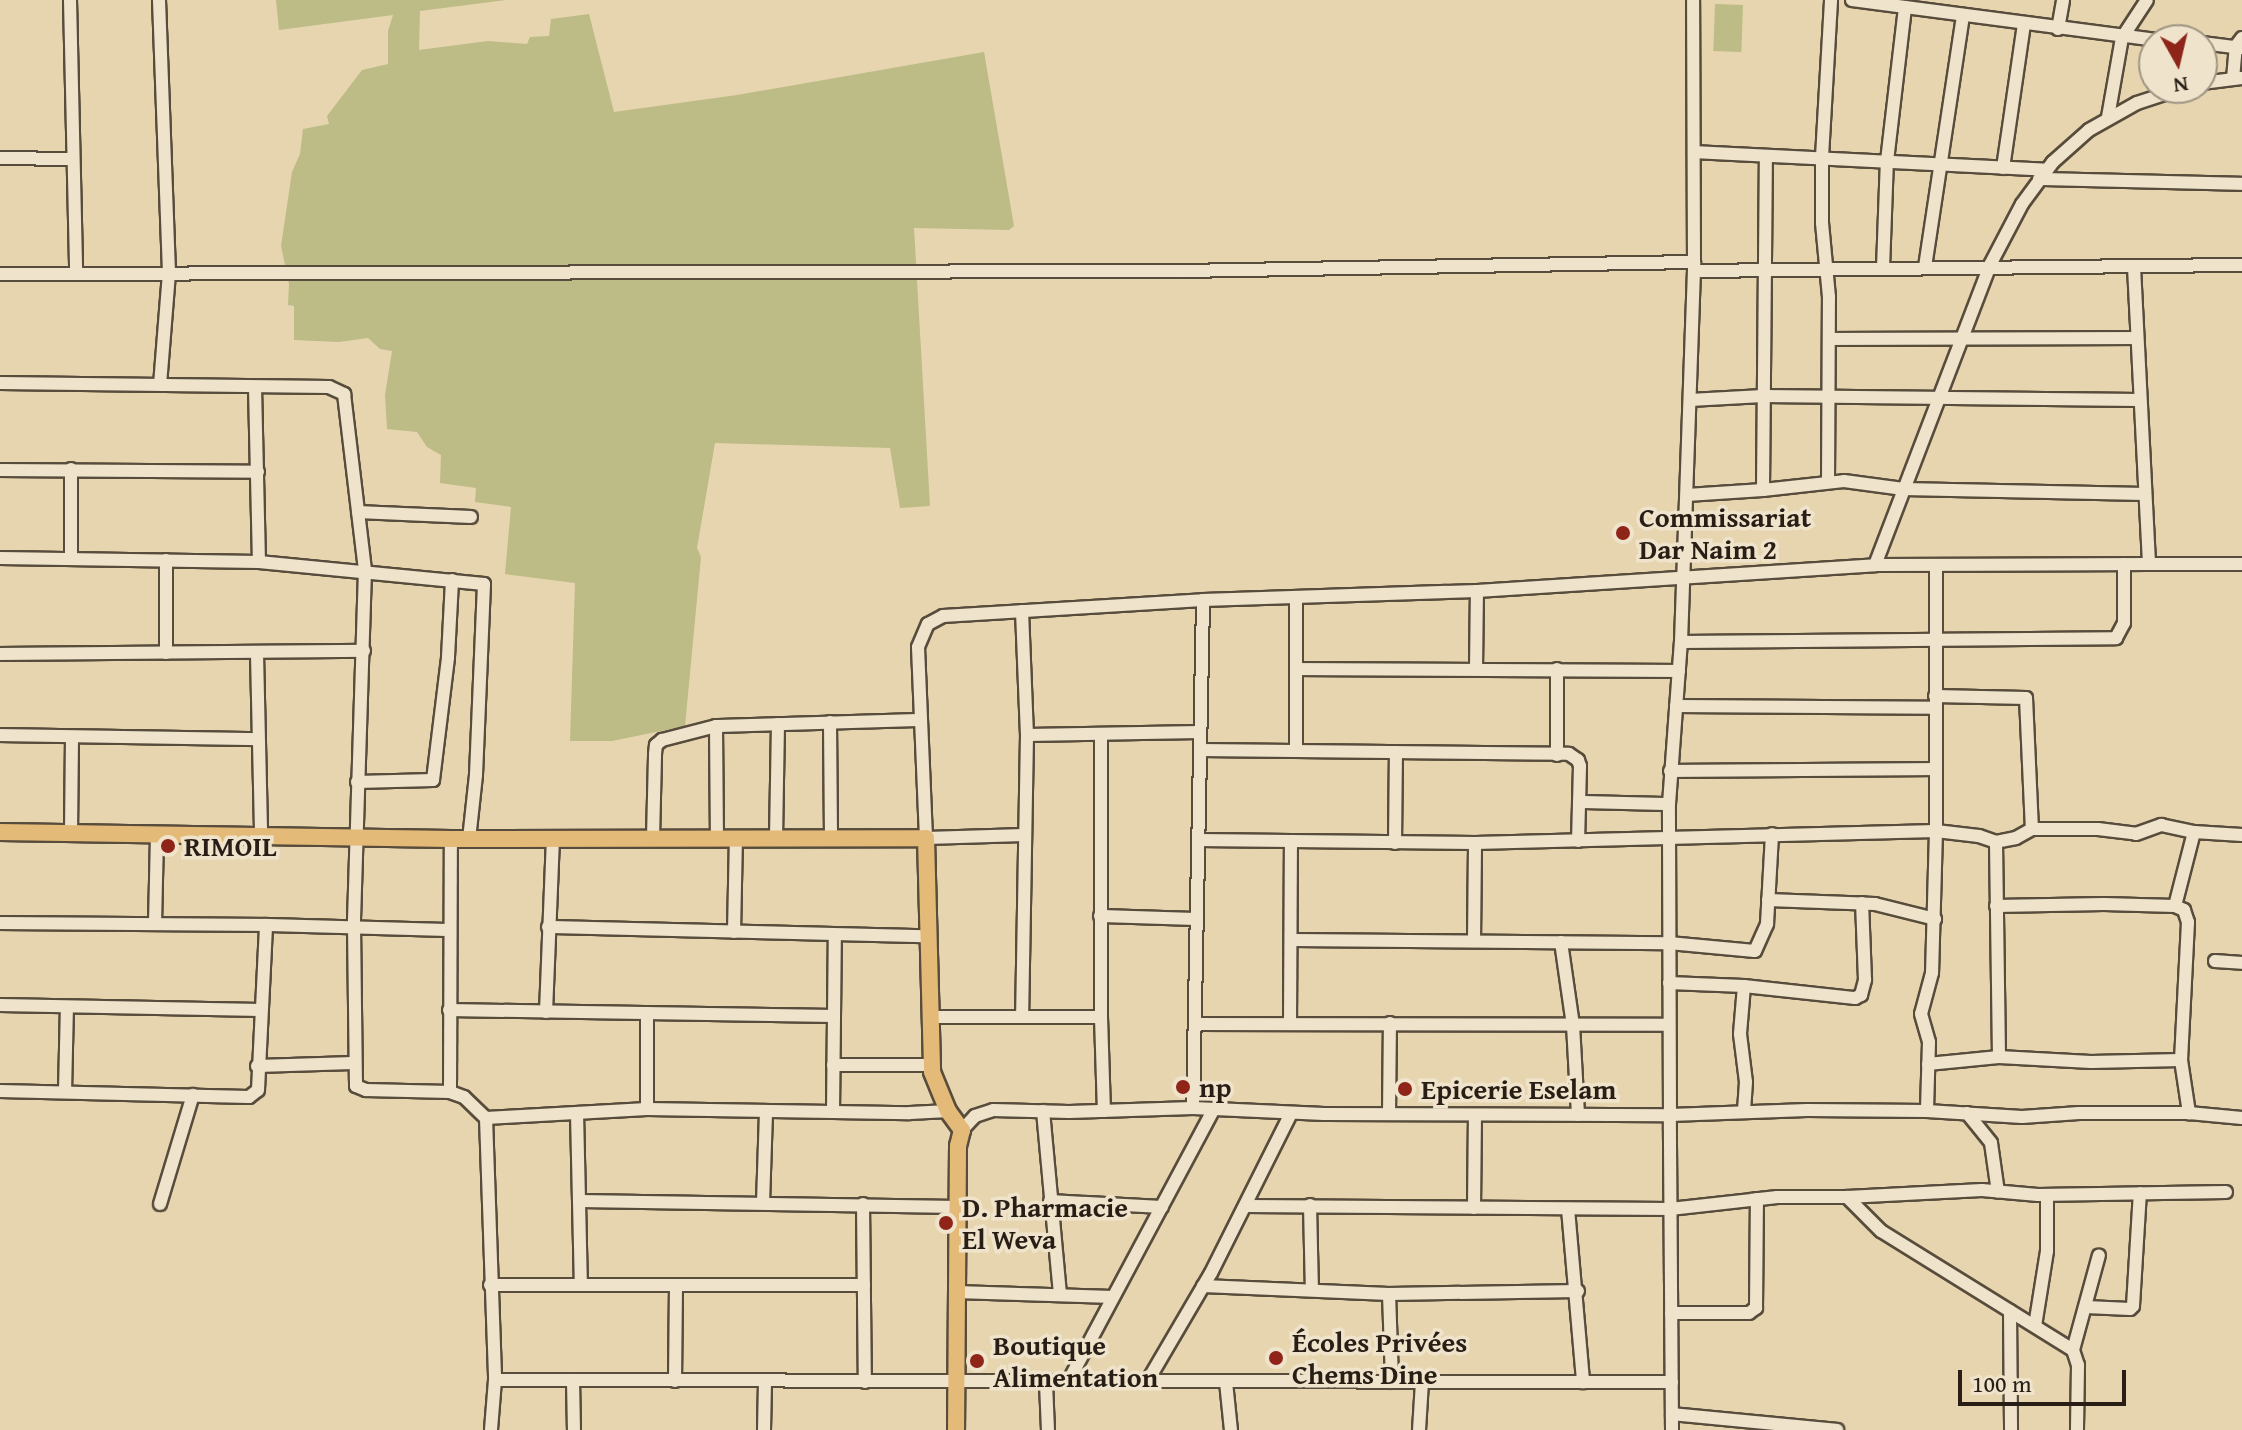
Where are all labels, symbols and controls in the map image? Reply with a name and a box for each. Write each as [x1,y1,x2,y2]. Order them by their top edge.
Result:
north arrow [2138,24,2218,104]
text: N [2172,69,2191,103]
place label: Commissariat Dar Naim 2 [1639,500,1811,566]
marker: Commissariat Dar Naim 2 [1614,524,1632,542]
place label: RIMOIL [184,829,276,863]
marker: RIMOIL [159,837,177,855]
place label: np [1199,1070,1231,1104]
place label: Epicerie Eselam [1421,1072,1617,1106]
marker: np [1174,1078,1192,1096]
marker: Epicerie Eselam [1396,1080,1414,1098]
place label: D. Pharmacie El Weva [962,1190,1128,1256]
marker: D. Pharmacie El Weva [937,1214,955,1232]
place label: Écoles Privées Chems Dine [1292,1325,1467,1391]
place label: Boutique Alimentation [993,1328,1158,1394]
marker: Écoles Privées Chems Dine [1267,1349,1285,1367]
marker: Boutique Alimentation [968,1352,986,1370]
scale bar [1962,1354,2130,1404]
text: 100 m [1972,1366,2032,1401]

